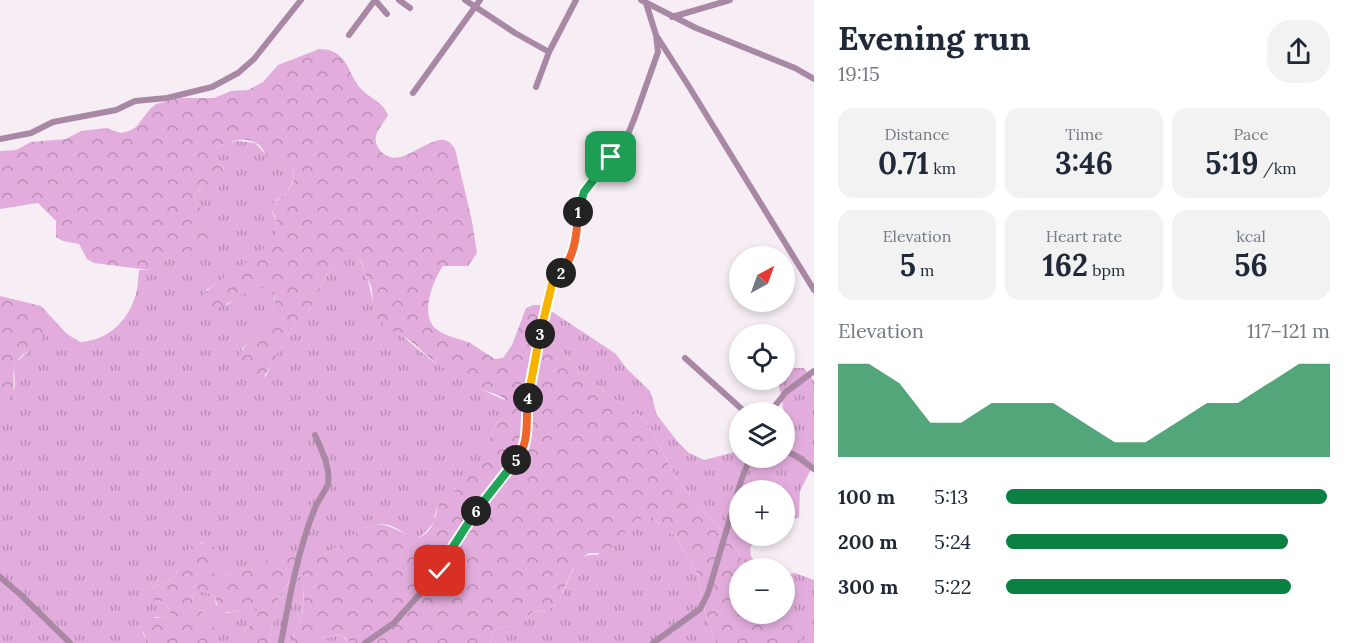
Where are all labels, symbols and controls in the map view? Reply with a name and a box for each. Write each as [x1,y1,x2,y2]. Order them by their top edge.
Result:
text: Evening run [838,17,1030,59]
button: share [1267,20,1330,83]
text: 19:15 [838,61,880,86]
text: Distance [884,124,950,144]
text: Time [1065,124,1103,144]
text: Pace [1234,124,1268,144]
pin [585,131,636,182]
icon: arrive [594,140,627,173]
text: 0.71 [878,144,929,182]
text: 3:46 [1055,144,1113,182]
text: 5:19 [1205,144,1259,182]
text: km [929,158,956,178]
text: /km [1259,158,1297,178]
pin: 1 [563,197,593,227]
text: 1 [575,202,581,222]
text: Elevation [883,226,951,246]
text: Heart rate [1046,226,1122,246]
text: kcal [1236,226,1266,246]
north arrow [729,246,795,312]
map controls [729,246,795,624]
text: 5 [900,246,916,284]
text: 162 [1043,246,1088,284]
text: 56 [1234,246,1268,284]
pin: 2 [546,258,576,288]
text: m [916,260,934,280]
text: bpm [1088,260,1125,280]
text: 2 [557,263,565,283]
text: Elevation [838,318,924,343]
text: 117–121 m [1247,318,1330,343]
pin: 3 [525,319,555,349]
text: 3 [536,324,544,344]
button: locate [729,324,795,390]
pin: 4 [513,383,543,413]
text: 4 [524,388,532,408]
button: layers [729,402,795,468]
pin: 5 [501,445,531,475]
text: 5 [512,450,520,470]
button: + [729,480,795,546]
text: 100 m [838,484,895,509]
text: 5:13 [934,484,968,509]
pin: 6 [461,496,491,526]
text: 6 [471,501,481,521]
text: 200 m [838,529,898,554]
text: 5:24 [934,529,971,554]
pin [414,545,465,596]
icon: check [423,554,456,587]
button: − [729,558,795,624]
text: 300 m [838,574,898,599]
text: 5:22 [934,574,971,599]

